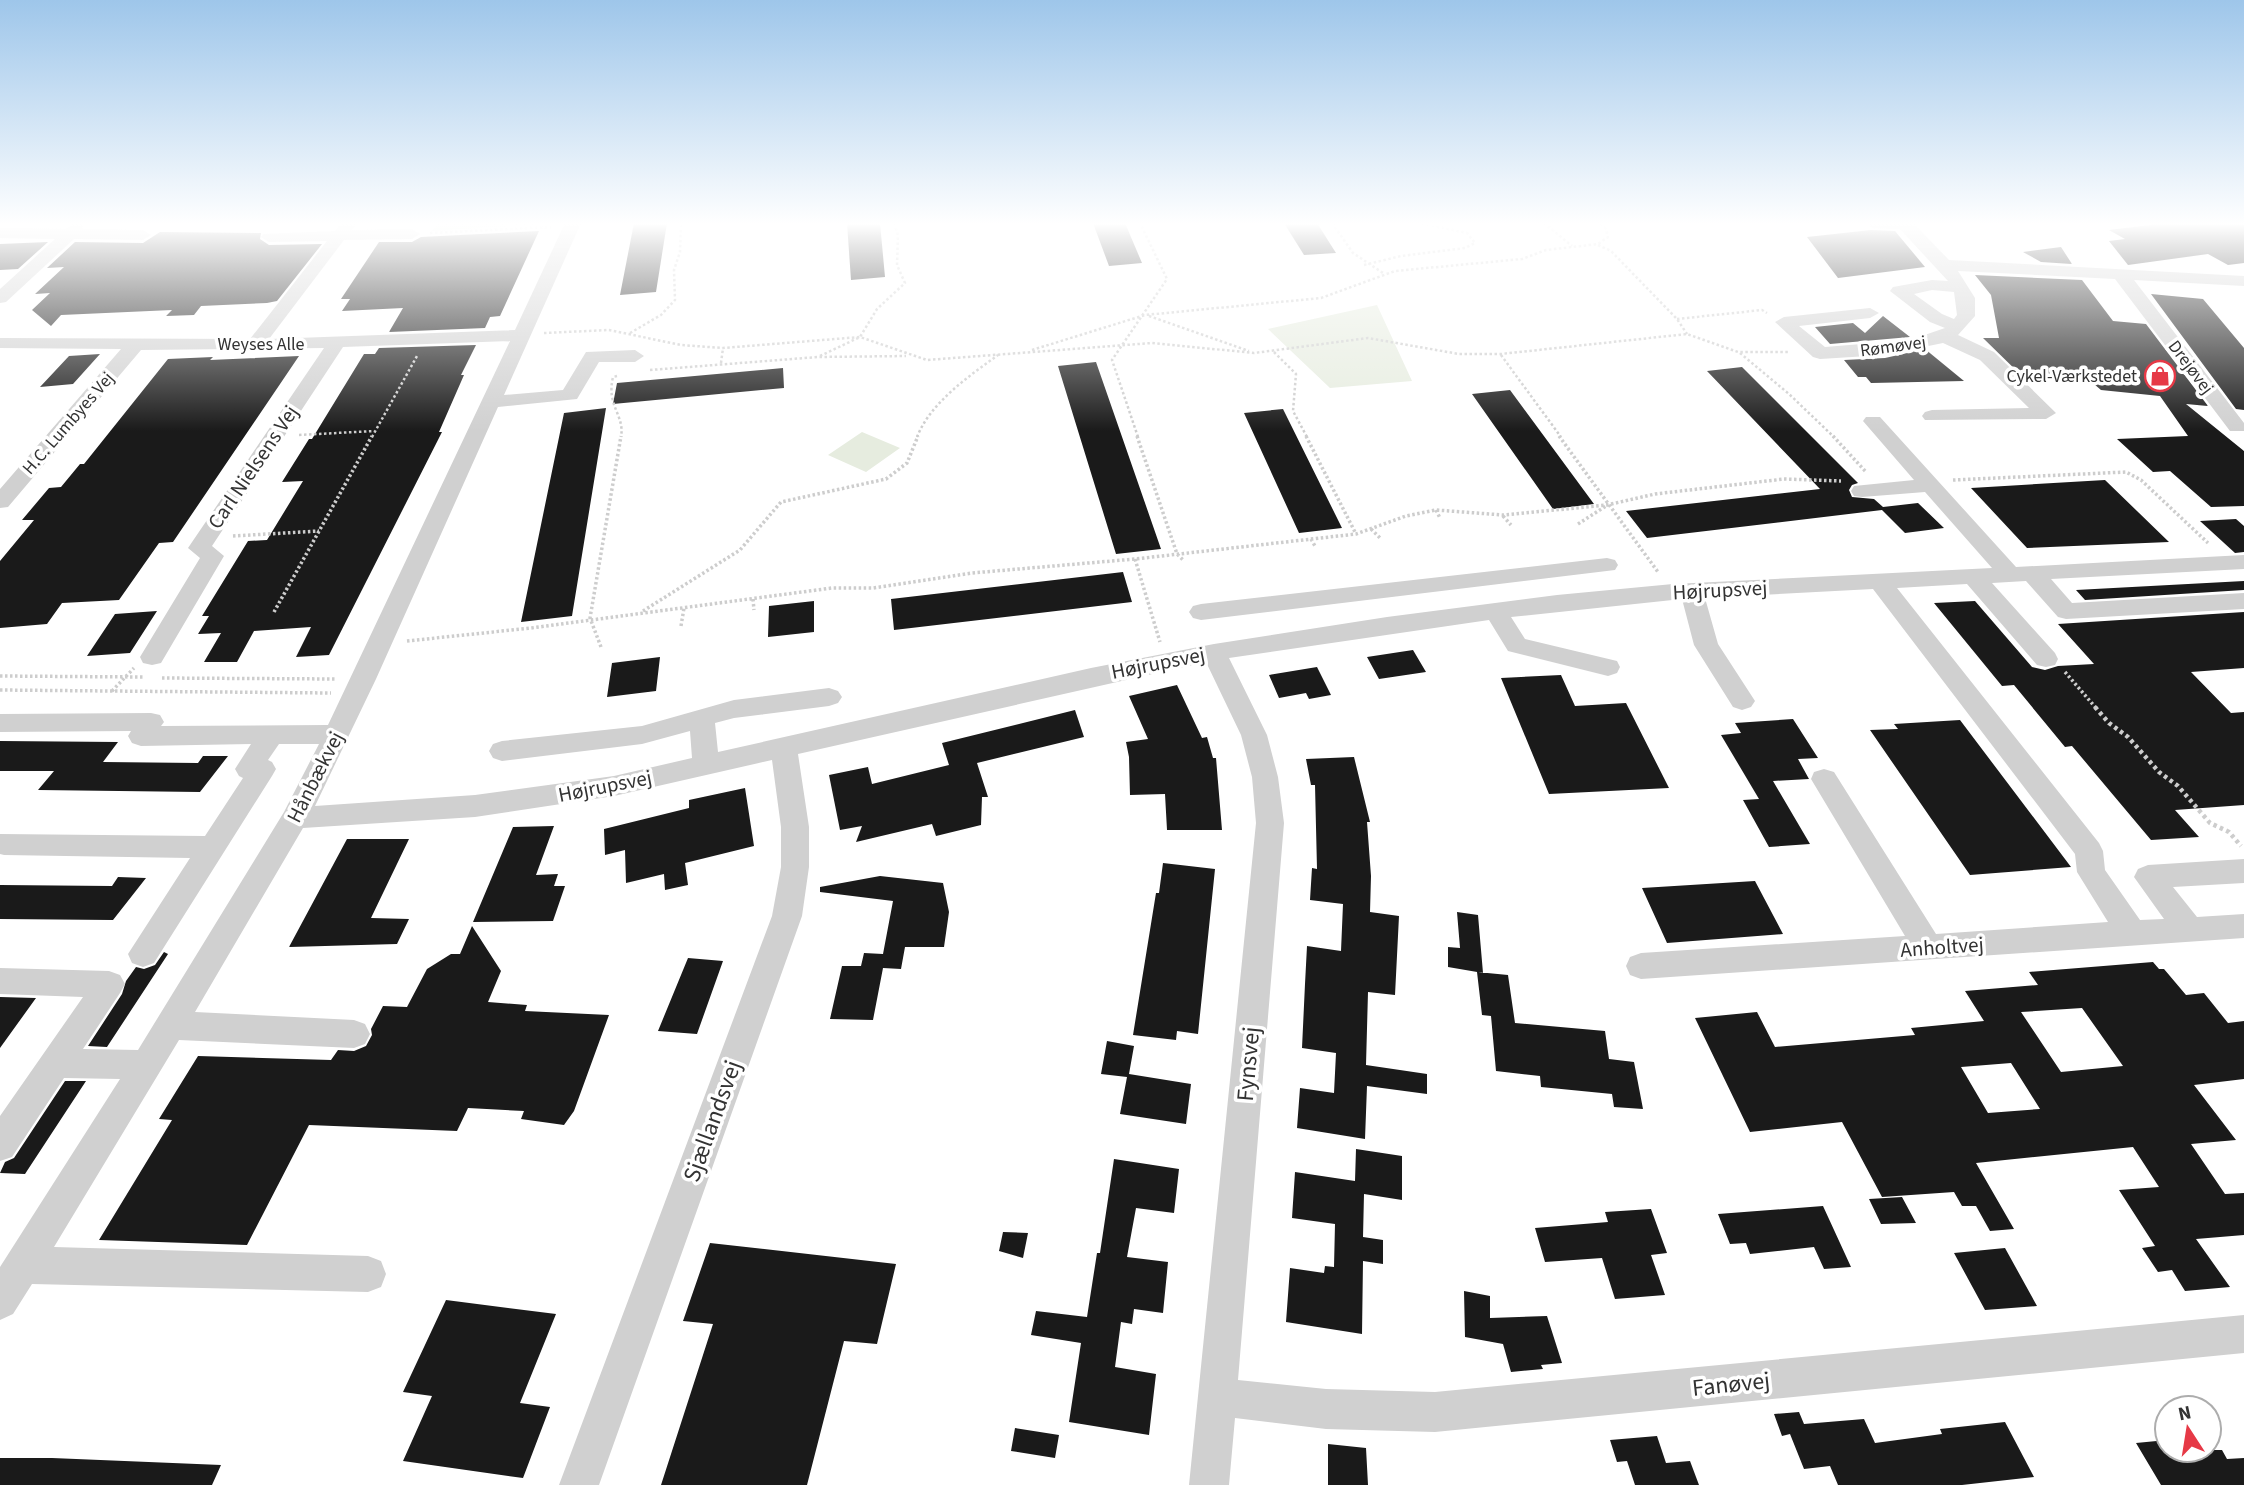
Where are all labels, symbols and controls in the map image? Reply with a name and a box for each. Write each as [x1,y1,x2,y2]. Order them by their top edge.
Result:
street label: Rømøvej [1859,330,1928,363]
street label: Weyses Alle [217,332,305,357]
street label: Drejøvej [2162,335,2219,400]
shop icon: Cykel-Værkstedet [2143,359,2177,393]
place label: Cykel-Værkstedet [2006,364,2137,389]
street label: H.C. Lumbyes Vej [17,367,120,480]
street label: Carl Nielsens Vej [200,399,306,535]
street label: Højrupsvej [1672,573,1768,607]
street label: Højrupsvej [1109,639,1207,687]
street label: Hånbækvej [279,726,351,828]
street label: Højrupsvej [556,762,654,810]
street label: Anholtvej [1899,929,1985,965]
street label: Fynsvej [1228,1025,1269,1103]
street label: Sjællandsvej [674,1055,751,1187]
street label: Fanøvej [1690,1363,1772,1406]
north arrow [2153,1394,2223,1464]
text: N [2176,1399,2194,1428]

